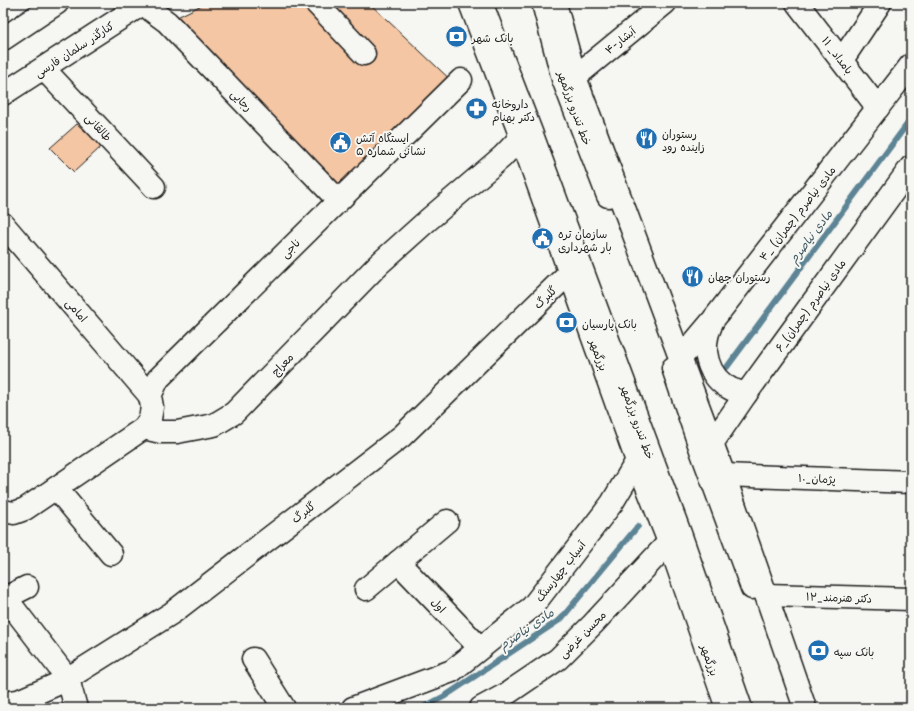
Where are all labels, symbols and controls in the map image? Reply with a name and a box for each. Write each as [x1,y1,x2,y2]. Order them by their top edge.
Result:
street label: کنارگذر سلمان فارسی [31,17,117,81]
street label: ۴-آبشار [601,21,640,58]
bank icon: بانک شهر [443,24,469,50]
place label: بانک شهر [471,29,514,46]
street label: ۱۱ _بامداد [818,32,858,78]
street label: خط تندرو بزرگمهر [553,68,596,147]
street label: رجایی [227,85,257,115]
place label: داروخانه دکتر بهنام [492,95,535,126]
pharmacy icon: داروخانه دکتر بهنام [463,96,489,122]
street label: طالقانی [82,109,116,145]
place label: رستوران زاینده رود [662,125,705,155]
restaurant icon: رستوران زاینده رود [633,126,659,152]
place label: ایستگاه آتش نشانی شماره ۵ [356,129,426,159]
public building icon: ایستگاه آتش نشانی شماره ۵ [327,130,353,156]
street label: ۴_ مادی نیاصرم (چمران) [756,163,838,263]
water label: مادی نیاصرم [785,207,835,265]
place label: سازمان تره بار شهرداری [558,225,612,255]
public building icon: سازمان تره بار شهرداری [530,226,556,252]
street label: ناجی [276,234,304,262]
street label: ۶_مادی نیاصرم (چمران) [771,255,850,355]
restaurant icon: رستوران جهان [679,263,705,289]
place label: رستوران جهان [708,268,770,285]
street label: گلبرگ [530,281,561,312]
street label: امامی [62,294,92,326]
bank icon: بانک پارسیان [553,310,579,336]
place label: بانک پارسیان [582,315,637,332]
street label: بزرگمهر [585,336,613,373]
street label: معراج [267,349,297,379]
street label: خط تندرو بزرگمهر [616,382,659,461]
street label: ۱۰_پژمان [798,469,836,487]
street label: گلبرگ [287,497,319,527]
street label: آسیاب چهارسنگ [531,536,590,605]
street label: ۱۲_دکتر هنرمند [806,587,872,607]
street label: اول [428,594,450,616]
water label: مادی نیاصرم [494,603,558,655]
street label: محسن غرضی [554,606,610,662]
bank icon: بانک سپه [806,638,832,664]
street label: بزرگمهر [696,641,723,678]
place label: بانک سپه [834,643,874,660]

